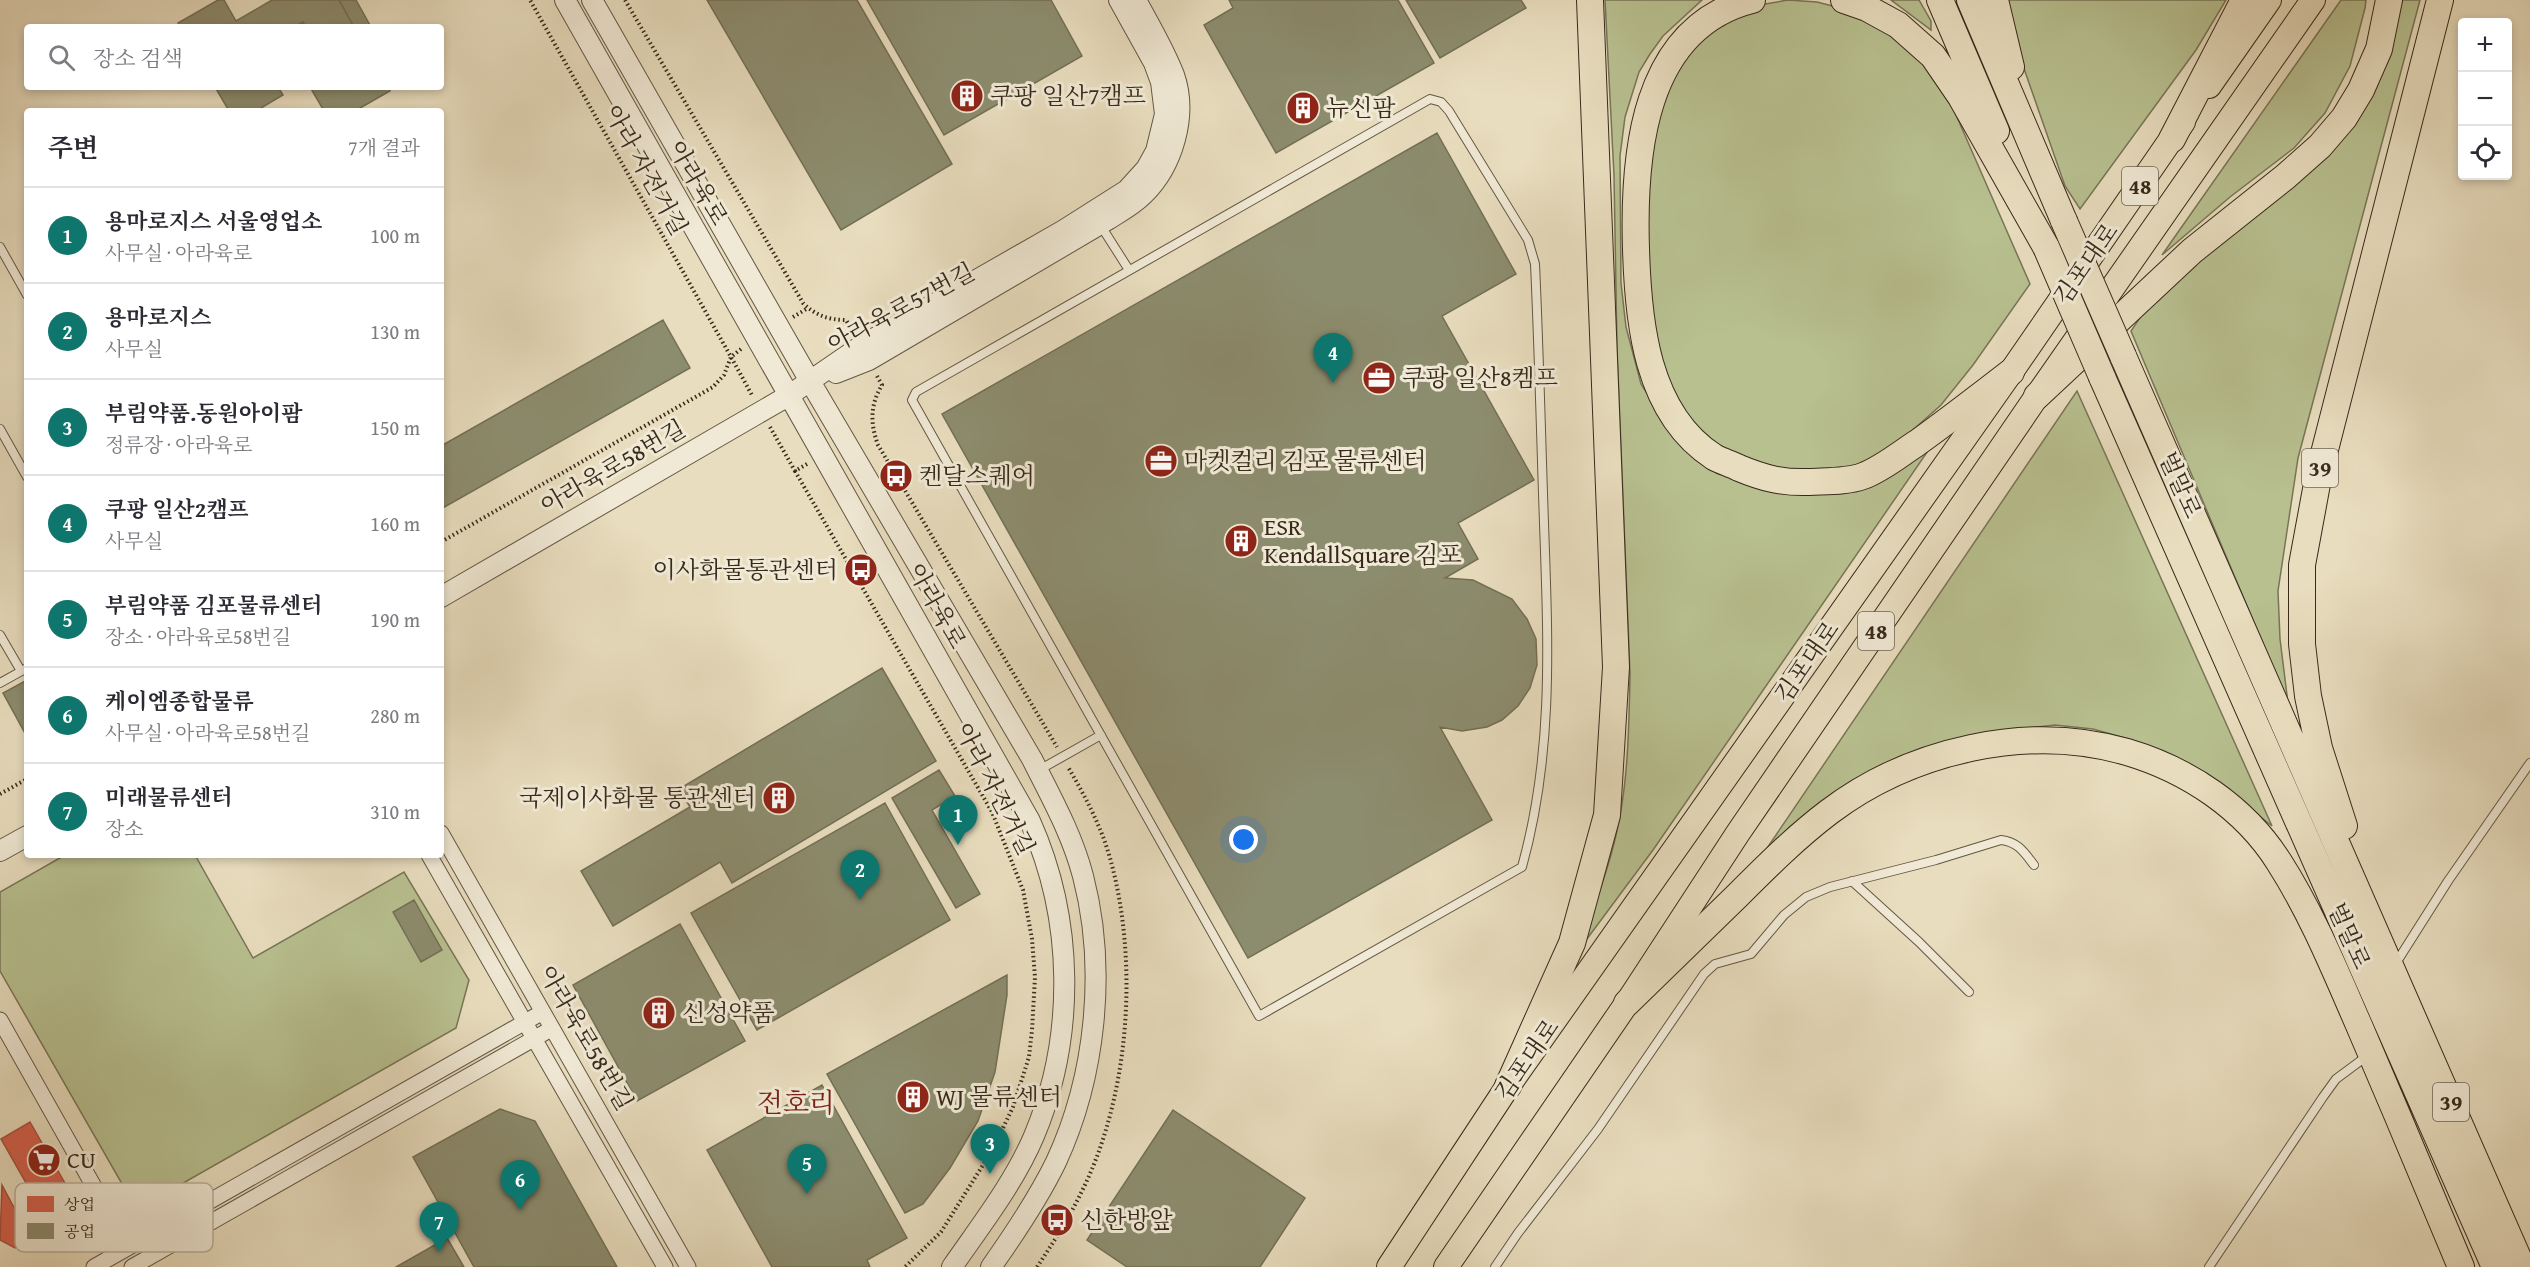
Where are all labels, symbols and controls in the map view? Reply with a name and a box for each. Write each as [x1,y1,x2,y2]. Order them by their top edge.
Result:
map controls [2458,18,2512,180]
button: + [2458,18,2512,72]
search box [24,24,444,90]
icon: search [45,41,78,74]
text: 장소 검색 [93,42,183,74]
button: − [2458,72,2512,126]
building icon: 쿠팡 일산7캠프 [949,78,985,114]
place label: 쿠팡 일산7캠프 [990,78,1146,113]
building icon: 뉴신팜 [1285,90,1321,126]
place label: 뉴신팜 [1326,90,1396,125]
street label: 아라 자전거길 [596,98,697,241]
button: locate [2458,126,2512,180]
text: 주변 [48,128,98,167]
text: 7개 결과 [348,133,420,162]
street label: 아라육로 [660,134,737,232]
road number: 48 [2122,167,2158,205]
text: 용마로지스 서울영업소 [105,205,322,237]
street label: 김포대로 [2045,216,2127,312]
text: 1 [62,221,73,250]
text: 100 m [370,221,420,250]
text: 사무실 · 아라육로 [105,238,252,267]
street label: 아라육로57번길 [821,254,981,361]
text: 용마로지스 [105,301,211,333]
text: 2 [62,317,73,346]
text: 130 m [370,317,420,346]
text: 사무실 [105,334,163,363]
pin: 4 [1314,334,1352,383]
office icon: 쿠팡 일산8켐프 [1361,360,1397,396]
place label: 쿠팡 일산8켐프 [1402,360,1558,395]
text: 부림약품.동원아이팜 [105,397,303,429]
street label: 아라육로58번길 [534,411,692,522]
text: 3 [62,413,73,442]
text: 150 m [370,413,420,442]
text: 정류장 · 아라육로 [105,430,252,459]
office icon: 마켓컬리 김포 물류센터 [1143,443,1179,479]
place label: 마켓컬리 김포 물류센터 [1184,443,1426,478]
street label: 벌말로 [2150,446,2211,524]
road number: 39 [2302,449,2338,487]
bus stop icon: 켄달스퀘어 [878,458,914,494]
place label: 켄달스퀘어 [919,458,1035,493]
text: 쿠팡 일산2캠프 [105,493,249,525]
text: 4 [62,509,73,538]
text: 160 m [370,509,420,538]
place label: ESR KendallSquare 김포 [1264,509,1462,572]
building icon: ESR KendallSquare 김포 [1223,523,1259,559]
text: 사무실 [105,526,163,555]
place label: 이사화물통관센터 [653,552,838,587]
bus stop icon: 이사화물통관센터 [843,552,879,588]
street label: 아라육로 [900,557,975,655]
text: 부림약품 김포물류센터 [105,589,322,621]
text: 5 [62,605,73,634]
text: 190 m [370,605,420,634]
road number: 48 [1858,612,1894,650]
street label: 김포대로 [1766,614,1848,710]
text: 장소 · 아라육로58번길 [105,622,291,651]
text: 케이엠종합물류 [105,685,254,717]
text: 6 [62,701,73,730]
text: 280 m [370,701,420,730]
street label: 아라 자전거길 [947,717,1044,861]
text: 사무실 · 아라육로58번길 [105,718,310,747]
place label: 국제이사화물 통관센터 [519,780,756,815]
building icon: 국제이사화물 통관센터 [761,780,797,816]
text: 미래물류센터 [105,781,233,813]
pin: 1 [938,796,978,845]
text: 7 [62,797,73,826]
text: 310 m [370,797,420,826]
text: 장소 [105,814,144,843]
your location [1229,825,1258,854]
pin: 2 [840,850,880,900]
street label: 벌말로 [2319,897,2380,975]
street label: 아라육로58번길 [531,959,642,1117]
building icon: 신성약품 [641,995,677,1031]
place label: 신성약품 [682,995,775,1030]
street label: 김포대로 [1486,1012,1568,1108]
building icon: WJ 물류센터 [895,1079,931,1115]
place label: WJ 물류센터 [936,1079,1062,1114]
district label: 전호리 [757,1082,835,1122]
road number: 39 [2433,1083,2469,1121]
pin: 3 [970,1124,1010,1174]
supermarket icon: CU [26,1142,62,1178]
place label: CU [67,1142,96,1177]
pin: 5 [788,1144,826,1194]
pin: 6 [500,1160,540,1210]
legend [15,1183,213,1252]
text: 상업 [64,1192,95,1216]
pin: 7 [420,1202,458,1252]
bus stop icon: 신한방앞 [1039,1202,1075,1238]
place label: 신한방앞 [1080,1202,1173,1237]
text: 공업 [64,1219,95,1243]

